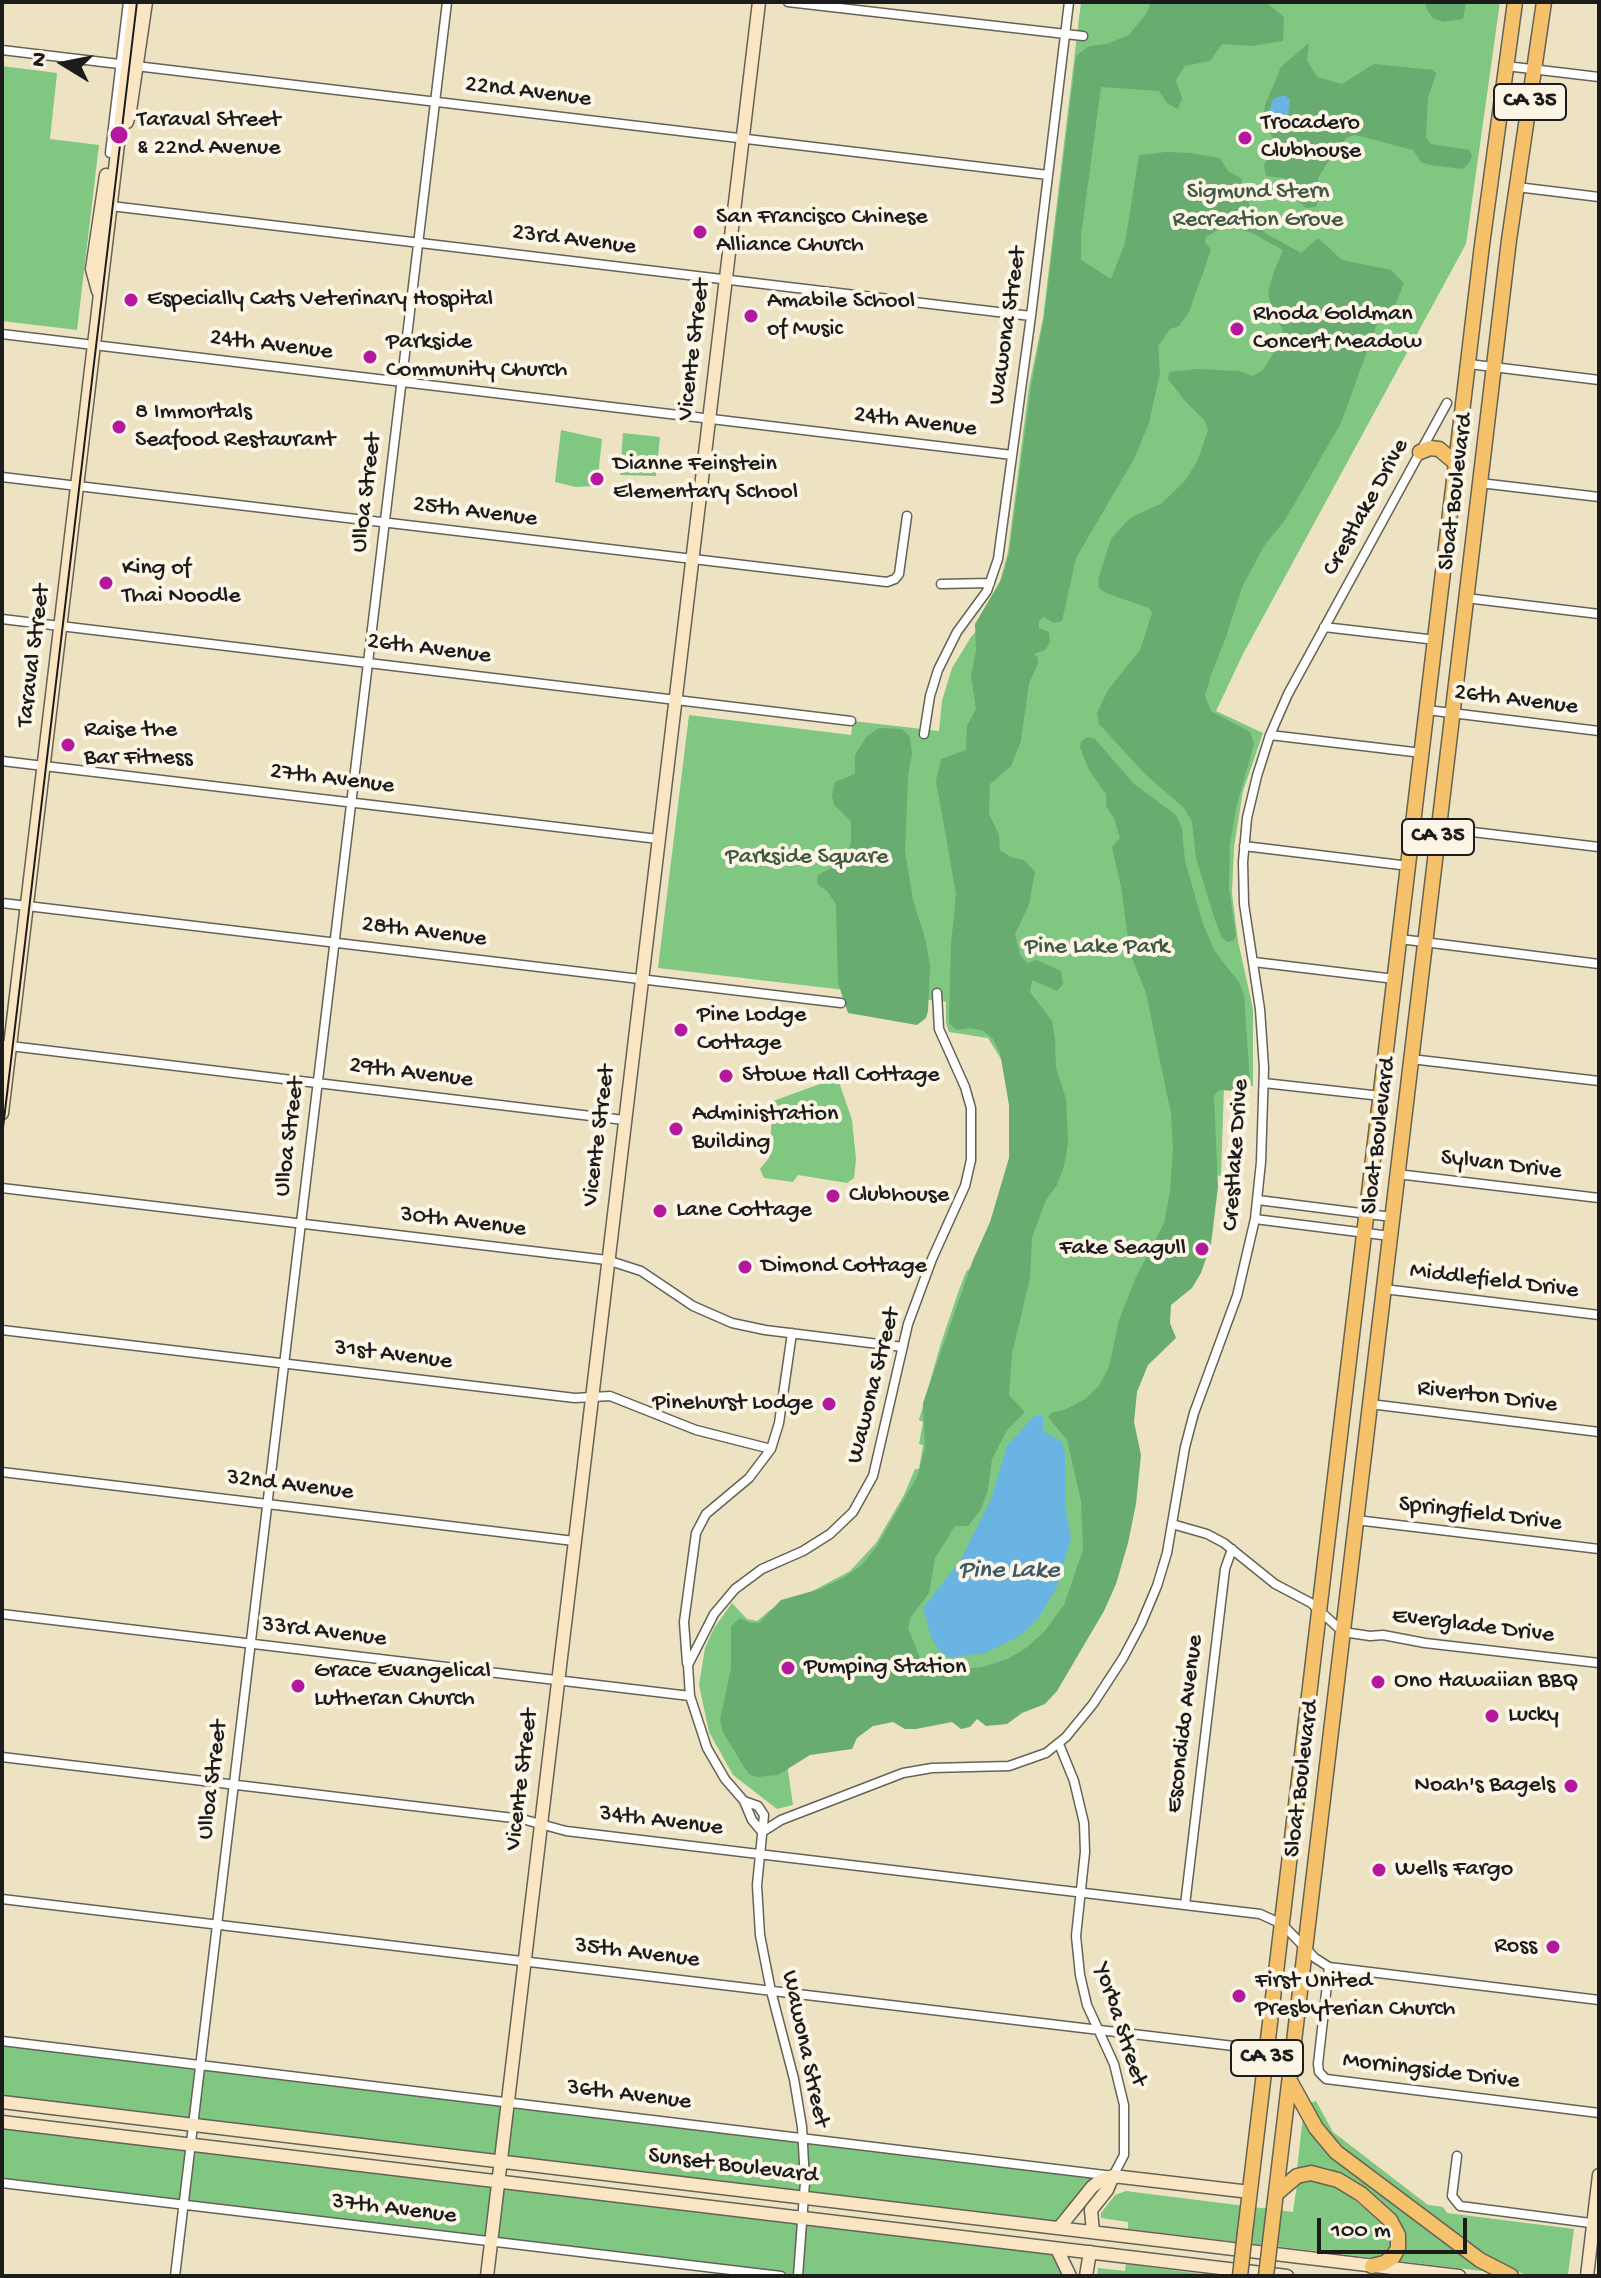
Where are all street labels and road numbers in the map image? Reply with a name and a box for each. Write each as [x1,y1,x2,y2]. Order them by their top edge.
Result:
street label: 22nd Avenue [463,71,593,115]
road number: CA 35 [1494,84,1566,120]
street label: 23rd Avenue [510,219,638,263]
street label: Wawona Street [984,245,1034,407]
street label: Vicente Street [672,278,718,422]
street label: 24th Avenue [208,324,334,368]
street label: 24th Avenue [852,401,978,445]
street label: Sloat Boulevard [1433,412,1481,572]
street label: Ulloa Street [346,432,390,554]
street label: Crestlake Drive [1318,434,1416,582]
street label: 25th Avenue [411,491,539,535]
street label: Taraval Street [12,583,58,729]
street label: 26th Avenue [365,628,493,672]
street label: 26th Avenue [1452,679,1580,723]
street label: 27th Avenue [268,758,396,802]
road number: CA 35 [1402,819,1474,855]
street label: 28th Avenue [360,911,488,955]
street label: 29th Avenue [348,1052,474,1096]
street label: Sloat Boulevard [1356,1056,1404,1216]
street label: Vicente Street [577,1064,623,1208]
street label: Ulloa Street [269,1076,313,1198]
street label: Crestlake Drive [1217,1078,1257,1232]
street label: Sylvan Drive [1439,1144,1563,1188]
street label: 30th Avenue [398,1201,528,1245]
street label: Middlefield Drive [1408,1257,1580,1307]
street label: Wawona Street [842,1305,908,1467]
street label: 31st Avenue [332,1334,454,1378]
street label: Riverton Drive [1415,1375,1559,1421]
street label: 32nd Avenue [225,1464,355,1508]
street label: Springfield Drive [1397,1491,1563,1539]
street label: Everglade Drive [1390,1603,1556,1651]
street label: 33rd Avenue [260,1611,388,1655]
street label: Escondido Avenue [1161,1633,1211,1815]
street label: Sloat Boulevard [1279,1699,1327,1859]
street label: Vicente Street [500,1708,546,1852]
street label: Ulloa Street [192,1719,236,1841]
street label: 34th Avenue [598,1800,724,1844]
street label: 35th Avenue [573,1932,701,1976]
street label: Yorba Street [1086,1960,1152,2090]
street label: Wawona Street [773,1968,835,2130]
road number: CA 35 [1231,2040,1303,2076]
street label: Morningside Drive [1341,2047,1521,2097]
street label: 36th Avenue [565,2074,693,2118]
street label: Sunset Boulevard [647,2142,819,2192]
street label: 37th Avenue [330,2188,458,2232]

